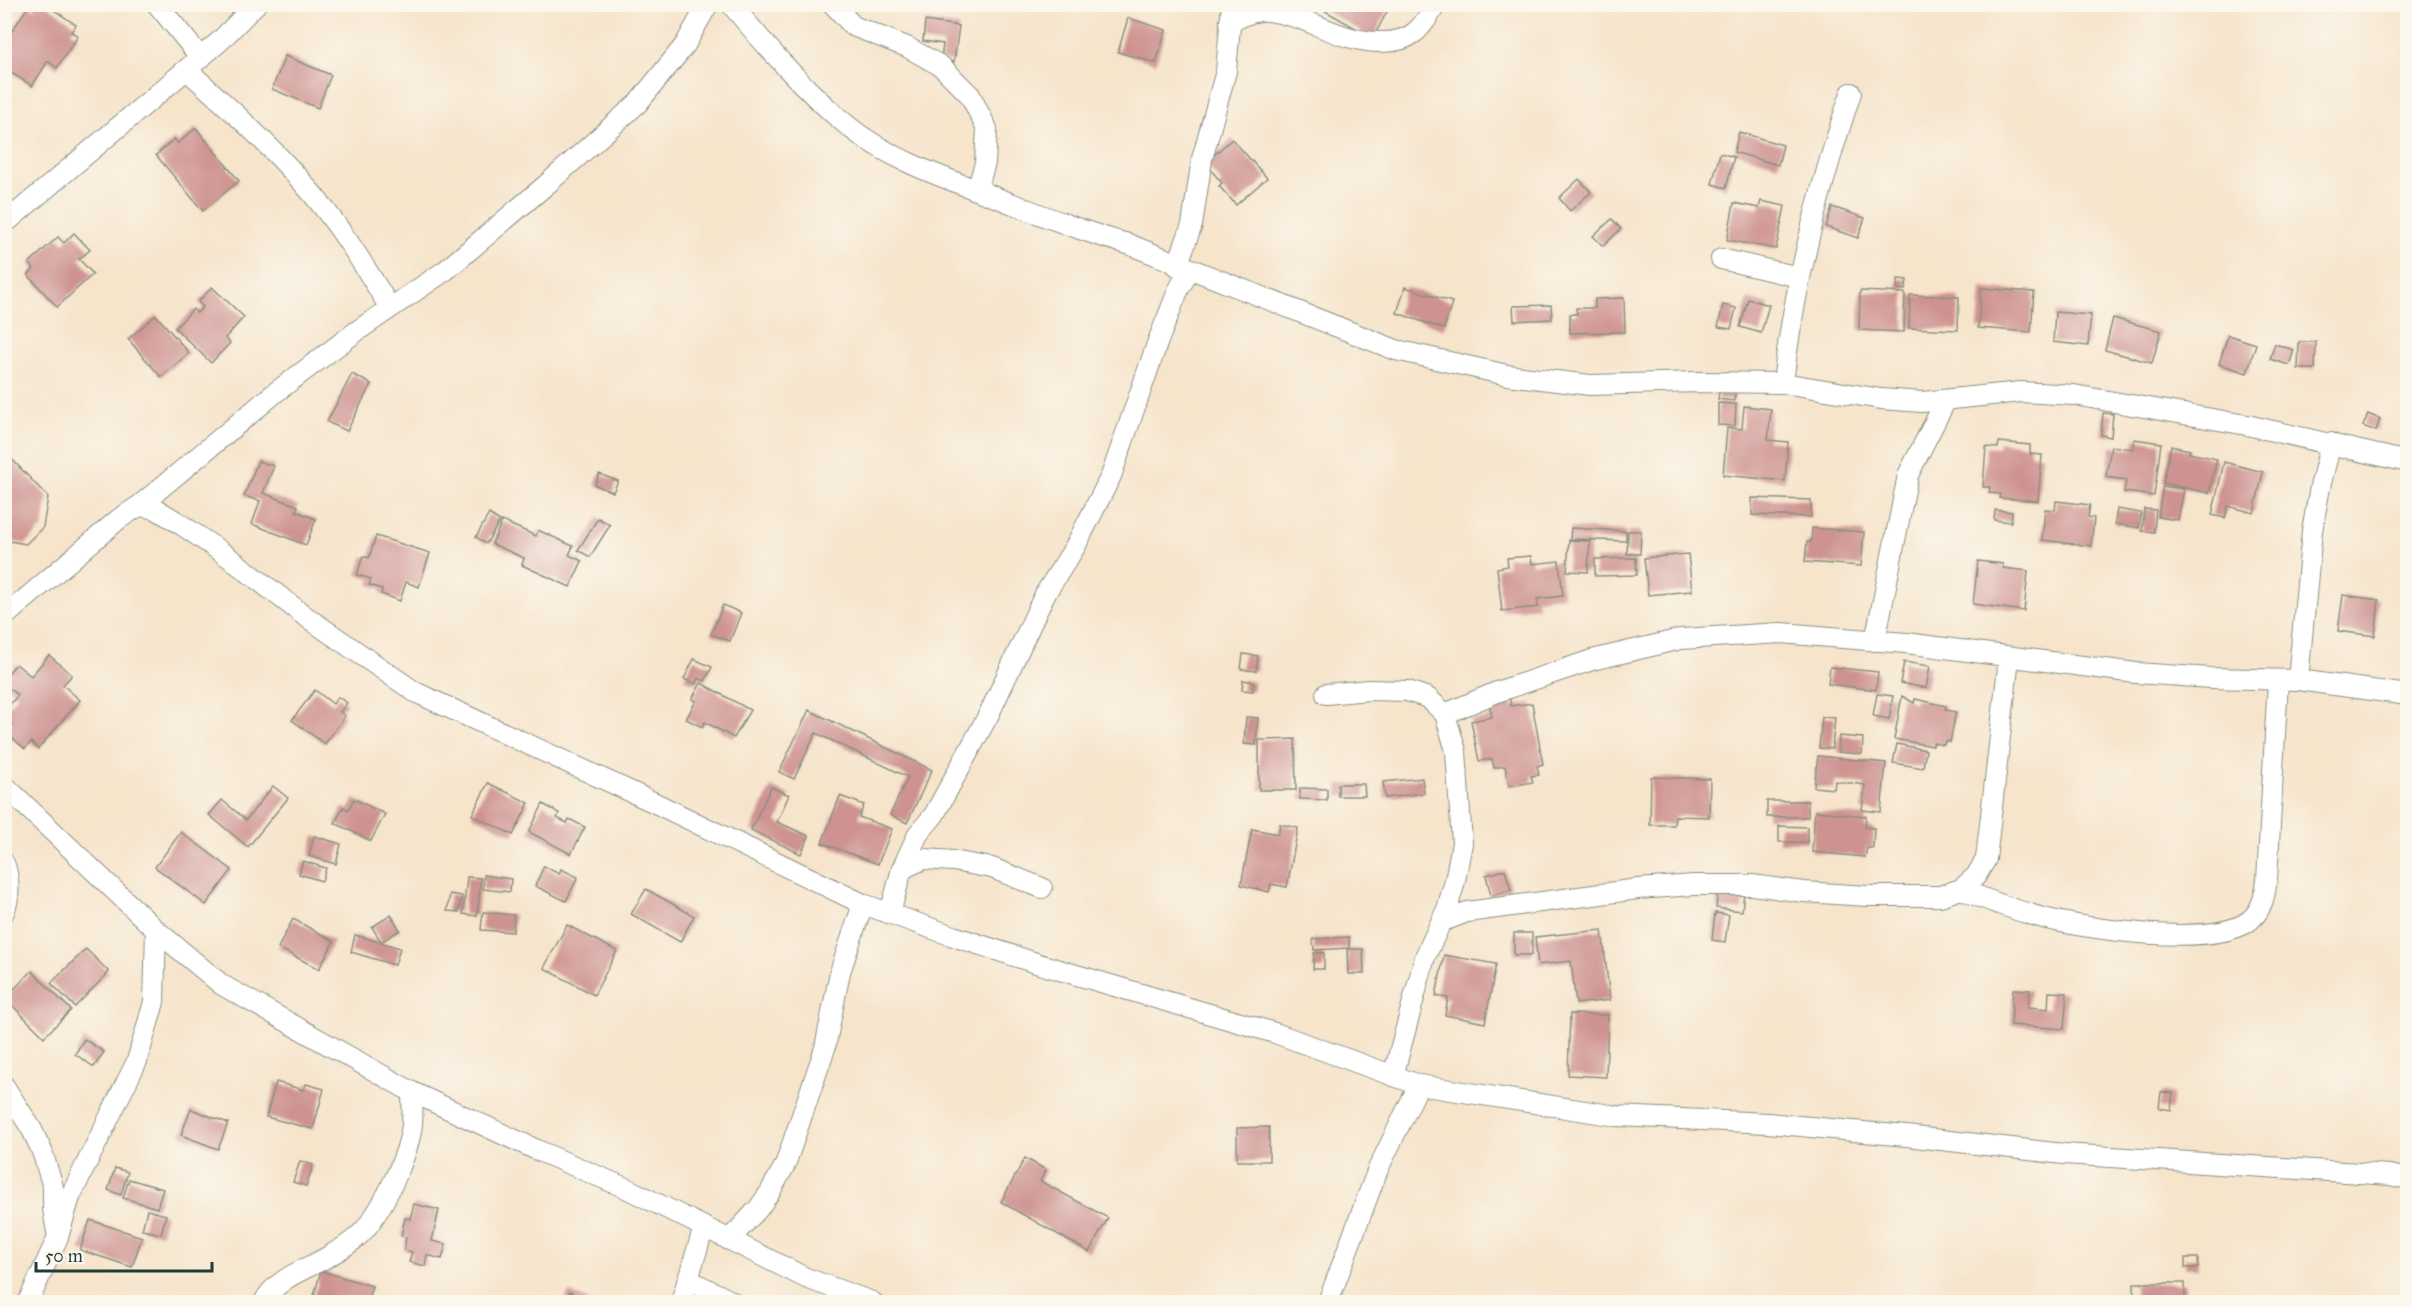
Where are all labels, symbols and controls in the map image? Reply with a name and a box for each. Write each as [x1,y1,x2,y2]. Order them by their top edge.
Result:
scale bar [36,1235,212,1273]
text: 50 m [45,1245,83,1267]

